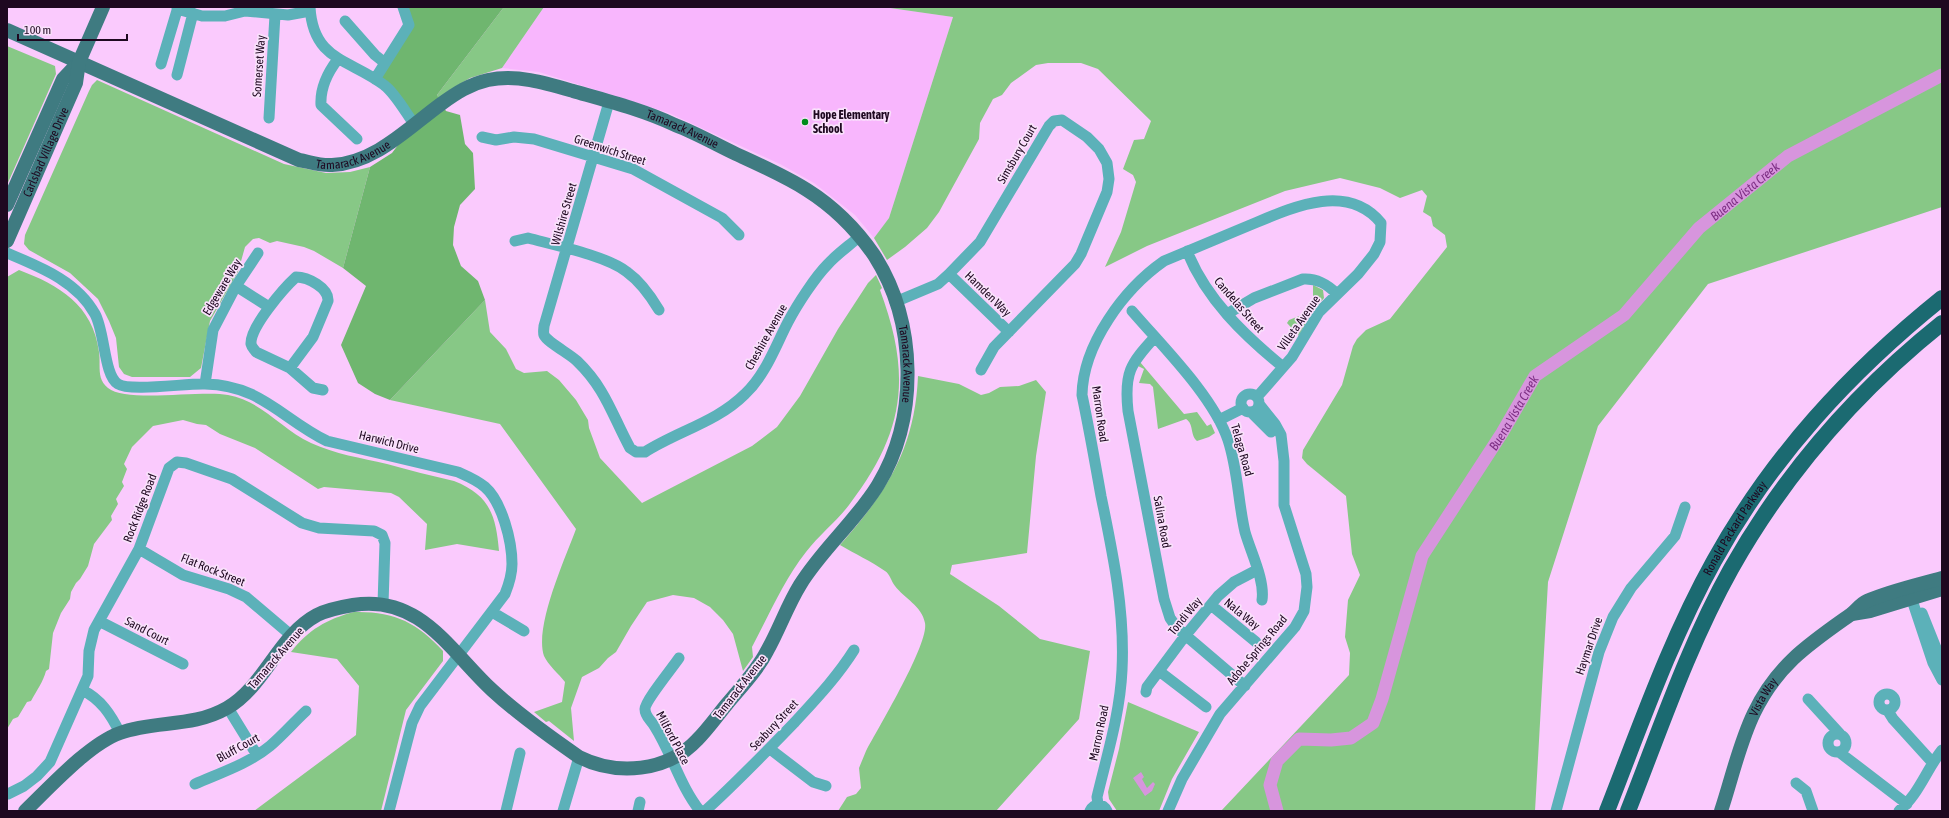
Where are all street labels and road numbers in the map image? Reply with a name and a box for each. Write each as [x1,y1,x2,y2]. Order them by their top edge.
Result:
street label: Somerset Way [250,35,268,97]
street label: Carlsbad Village Drive [20,105,72,199]
street label: Tamarack Avenue [644,107,721,151]
street label: Simsbury Court [994,121,1040,186]
street label: Greenwich Street [572,132,648,168]
street label: Tamarack Avenue [315,138,393,172]
street label: Wilshire Street [548,181,580,247]
street label: Edgeware Way [200,256,244,318]
street label: Hamden Way [962,269,1014,319]
street label: Candelas Street [1211,274,1267,336]
street label: Villeta Avenue [1275,293,1323,353]
street label: Cheshire Avenue [742,302,790,372]
street label: Tamarack Avenue [896,324,915,404]
street label: Marron Road [1089,385,1111,443]
street label: Telaga Road [1228,422,1256,478]
street label: Harwich Drive [358,428,420,456]
street label: Rock Ridge Road [120,472,160,544]
street label: Ronald Packard Parkway [1700,478,1770,578]
street label: Salina Road [1151,495,1173,549]
street label: Flat Rock Street [179,551,248,589]
street label: Tondi Way [1165,594,1205,638]
street label: Nala Way [1221,595,1263,633]
street label: Adobe Springs Road [1224,612,1290,688]
street label: Sand Court [123,614,172,648]
street label: Haymar Drive [1573,615,1605,677]
street label: Tamarack Avenue [245,624,307,692]
street label: Tamarack Avenue [711,652,769,722]
street label: Vista Way [1746,675,1780,719]
street label: Seabury Street [747,696,801,753]
street label: Marron Road [1086,704,1112,762]
street label: Milford Place [653,709,693,767]
street label: Bluff Court [214,730,262,765]

